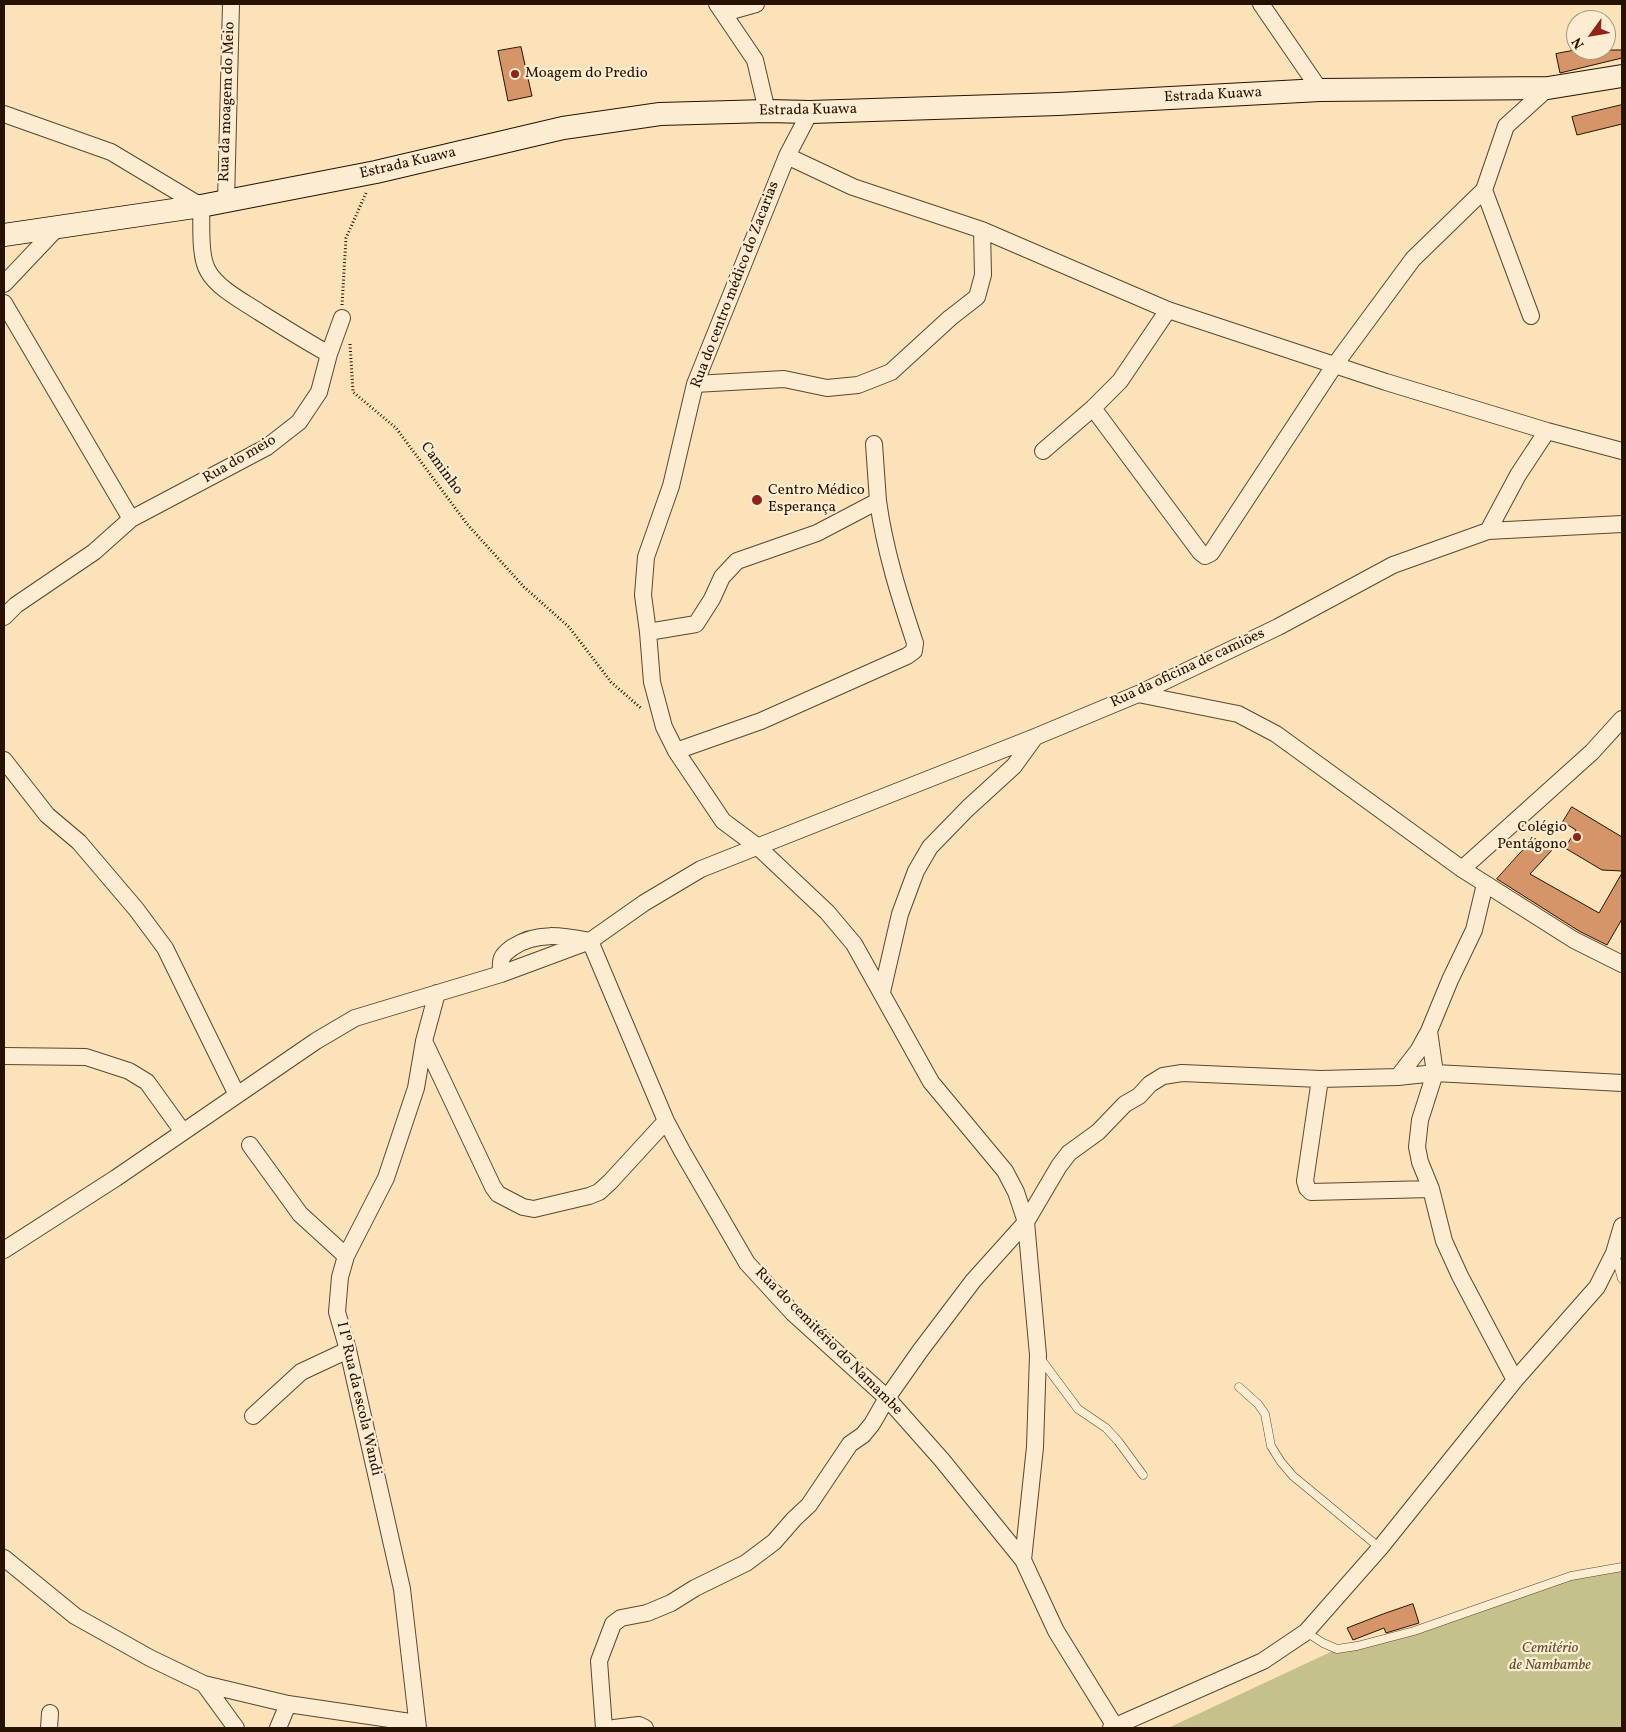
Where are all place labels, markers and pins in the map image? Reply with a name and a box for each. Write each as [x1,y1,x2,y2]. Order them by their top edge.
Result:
place label: Moagem do Predio [525,65,648,83]
marker: Moagem do Predio [509,68,521,80]
place label: Centro Médico Esperança [768,482,865,517]
marker: Centro Médico Esperança [750,493,764,507]
place label: Colégio Pentágono [1497,819,1567,854]
marker: Colégio Pentágono [1571,831,1583,843]

